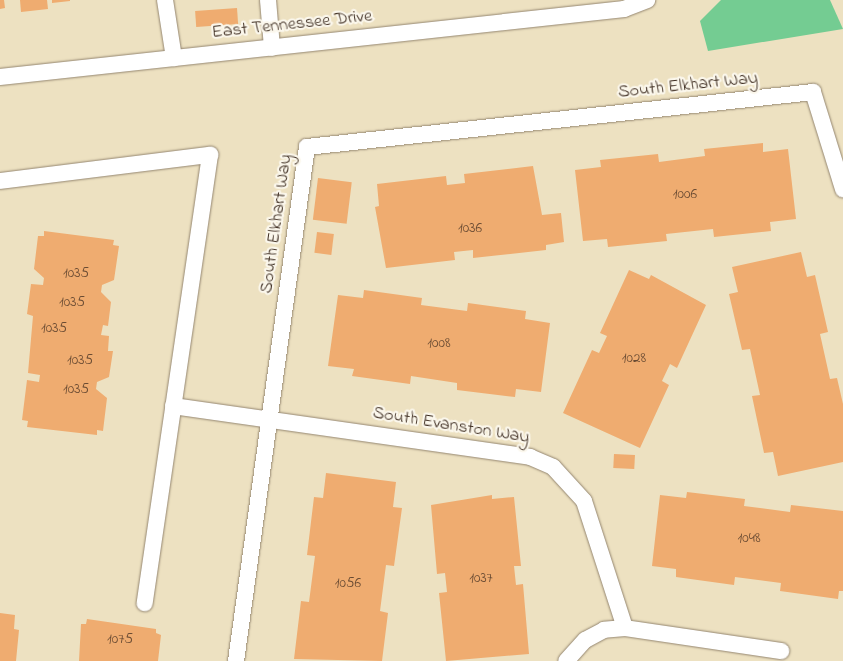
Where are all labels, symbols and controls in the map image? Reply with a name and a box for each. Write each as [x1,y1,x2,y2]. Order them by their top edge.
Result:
street label: East Tennessee Drive [211,6,373,44]
street label: South Elkhart Way [617,68,759,104]
street label: South Elkhart Way [257,153,297,295]
house number: 1006 [673,186,697,204]
house number: 1036 [458,220,482,238]
house number: 1035 [63,265,89,283]
house number: 1035 [59,294,85,312]
house number: 1035 [41,320,67,338]
house number: 1008 [427,335,451,353]
house number: 1028 [622,350,646,368]
house number: 1035 [67,352,93,370]
house number: 1035 [63,381,89,399]
street label: South Evanston Way [371,403,531,449]
house number: 1048 [737,530,761,548]
house number: 1037 [469,570,493,588]
house number: 1056 [335,575,361,593]
house number: 1075 [107,631,133,649]

